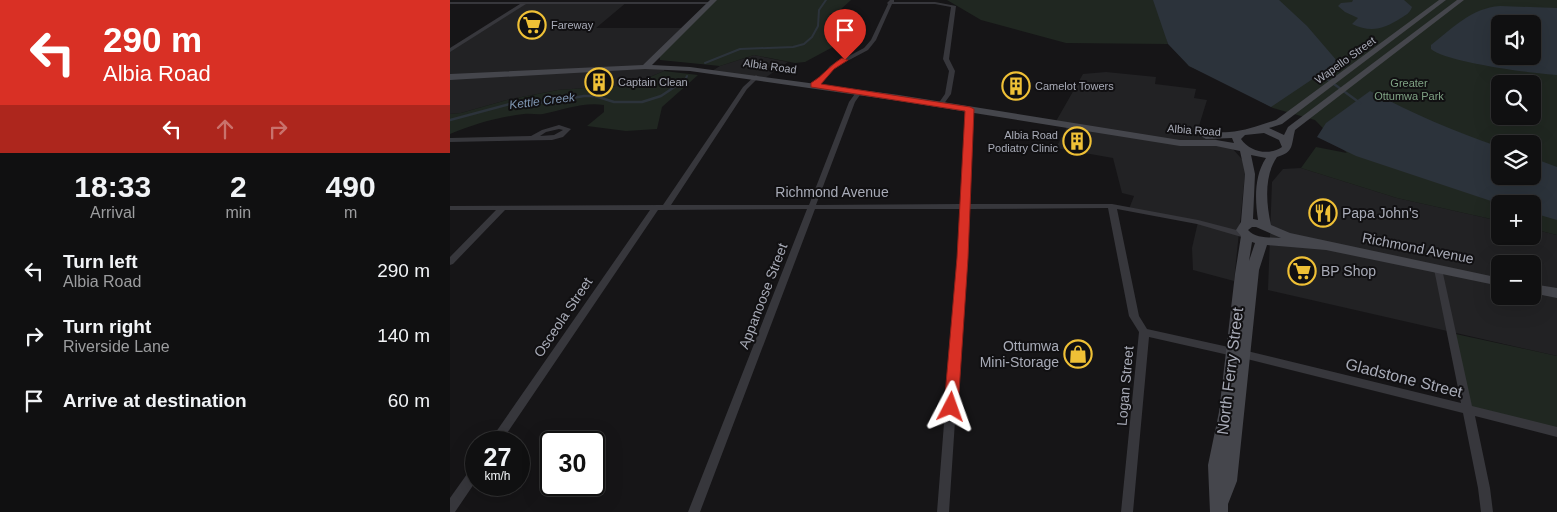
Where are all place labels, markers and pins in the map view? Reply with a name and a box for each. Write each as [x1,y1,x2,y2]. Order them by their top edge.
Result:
pin [824,9,866,60]
supermarket icon: Fareway [517,10,547,40]
place label: Fareway [551,19,594,31]
building icon: Captain Clean [584,67,614,97]
building icon: Camelot Towers [1001,71,1031,101]
place label: Captain Clean [618,76,688,88]
place label: Camelot Towers [1035,80,1114,92]
building icon: Albia Road Podiatry Clinic [1062,126,1092,156]
place label: Albia Road Podiatry Clinic [988,129,1058,154]
restaurant icon: Papa John's [1308,198,1338,228]
place label: Papa John's [1342,205,1419,221]
supermarket icon: BP Shop [1287,256,1317,286]
place label: BP Shop [1321,263,1376,279]
place label: Ottumwa Mini-Storage [980,338,1059,370]
shop icon: Ottumwa Mini-Storage [1063,339,1093,369]

